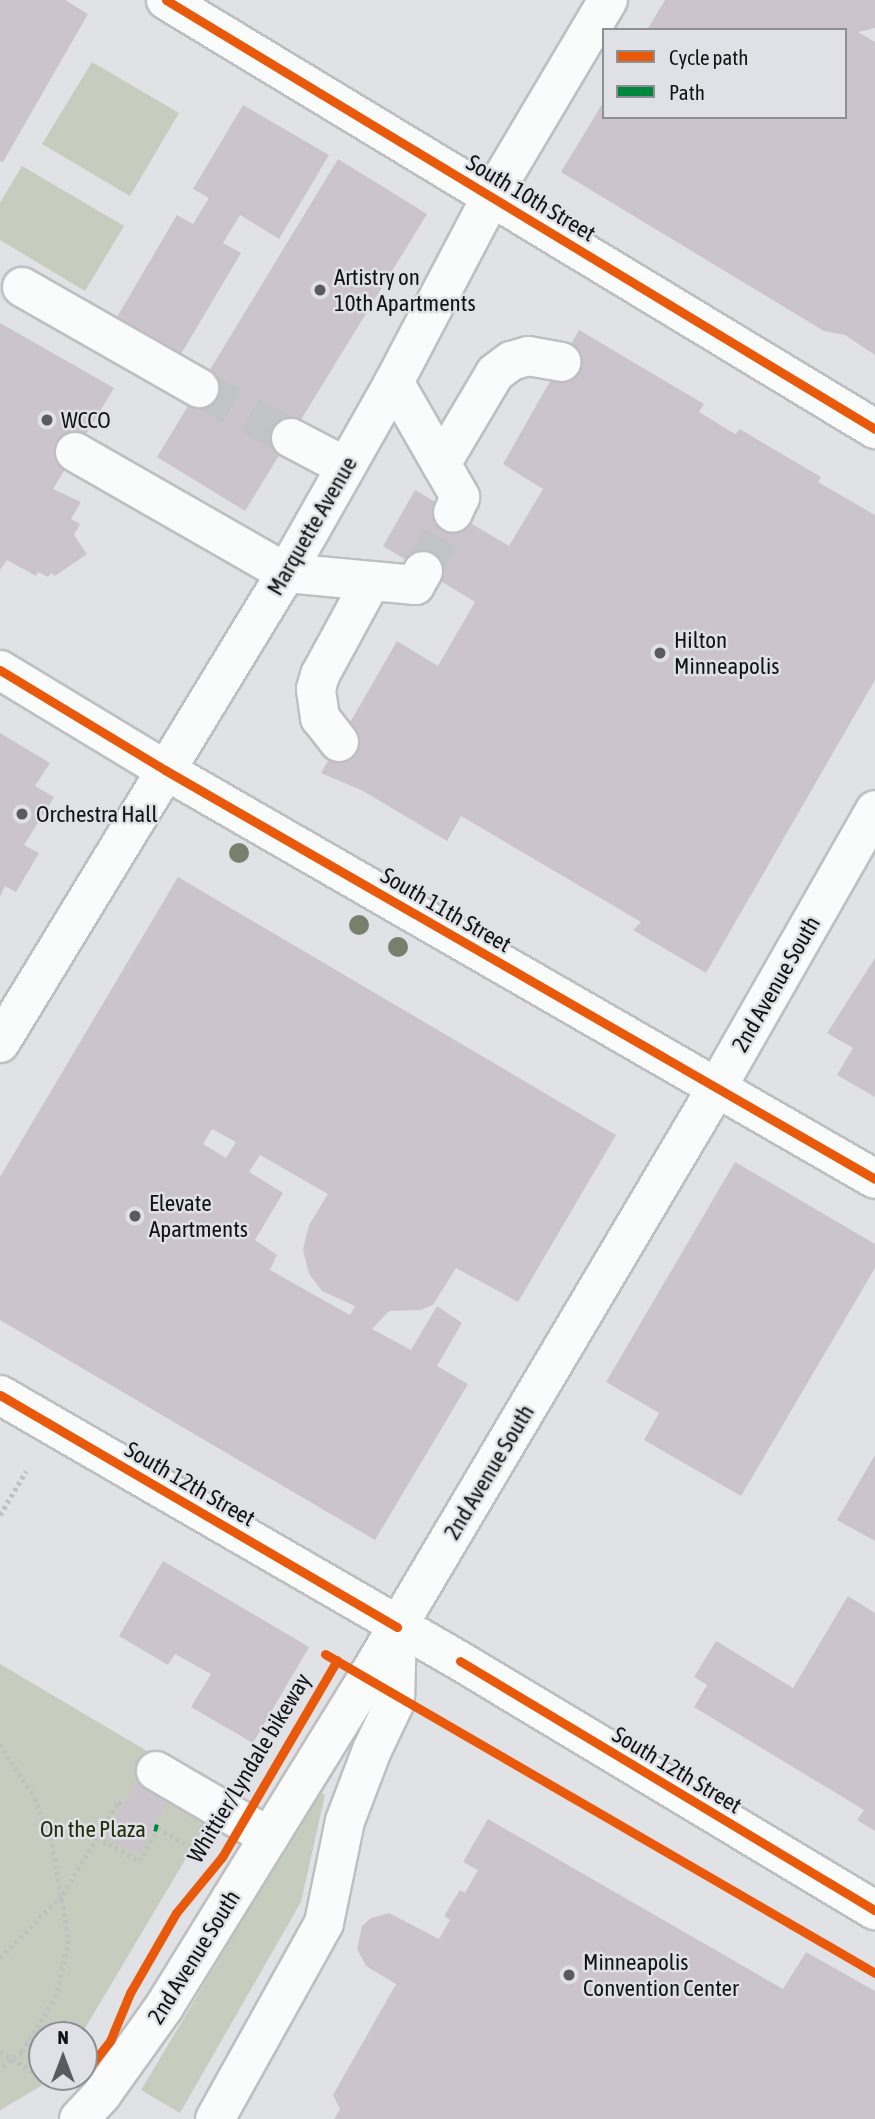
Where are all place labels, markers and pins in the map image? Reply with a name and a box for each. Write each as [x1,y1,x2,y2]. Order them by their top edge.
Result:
place label: Artistry on 10th Apartments [334,263,475,317]
marker: Artistry on 10th Apartments [312,282,328,298]
place label: WCCO [61,406,111,434]
marker: WCCO [39,412,55,428]
place label: Hilton Minneapolis [674,626,779,680]
marker: Hilton Minneapolis [652,645,668,661]
place label: Orchestra Hall [36,800,157,828]
marker: Orchestra Hall [14,806,30,822]
place label: Elevate Apartments [149,1189,248,1243]
marker: Elevate Apartments [127,1208,143,1224]
place label: Minneapolis Convention Center [583,1948,739,2002]
marker: Minneapolis Convention Center [561,1967,577,1983]

